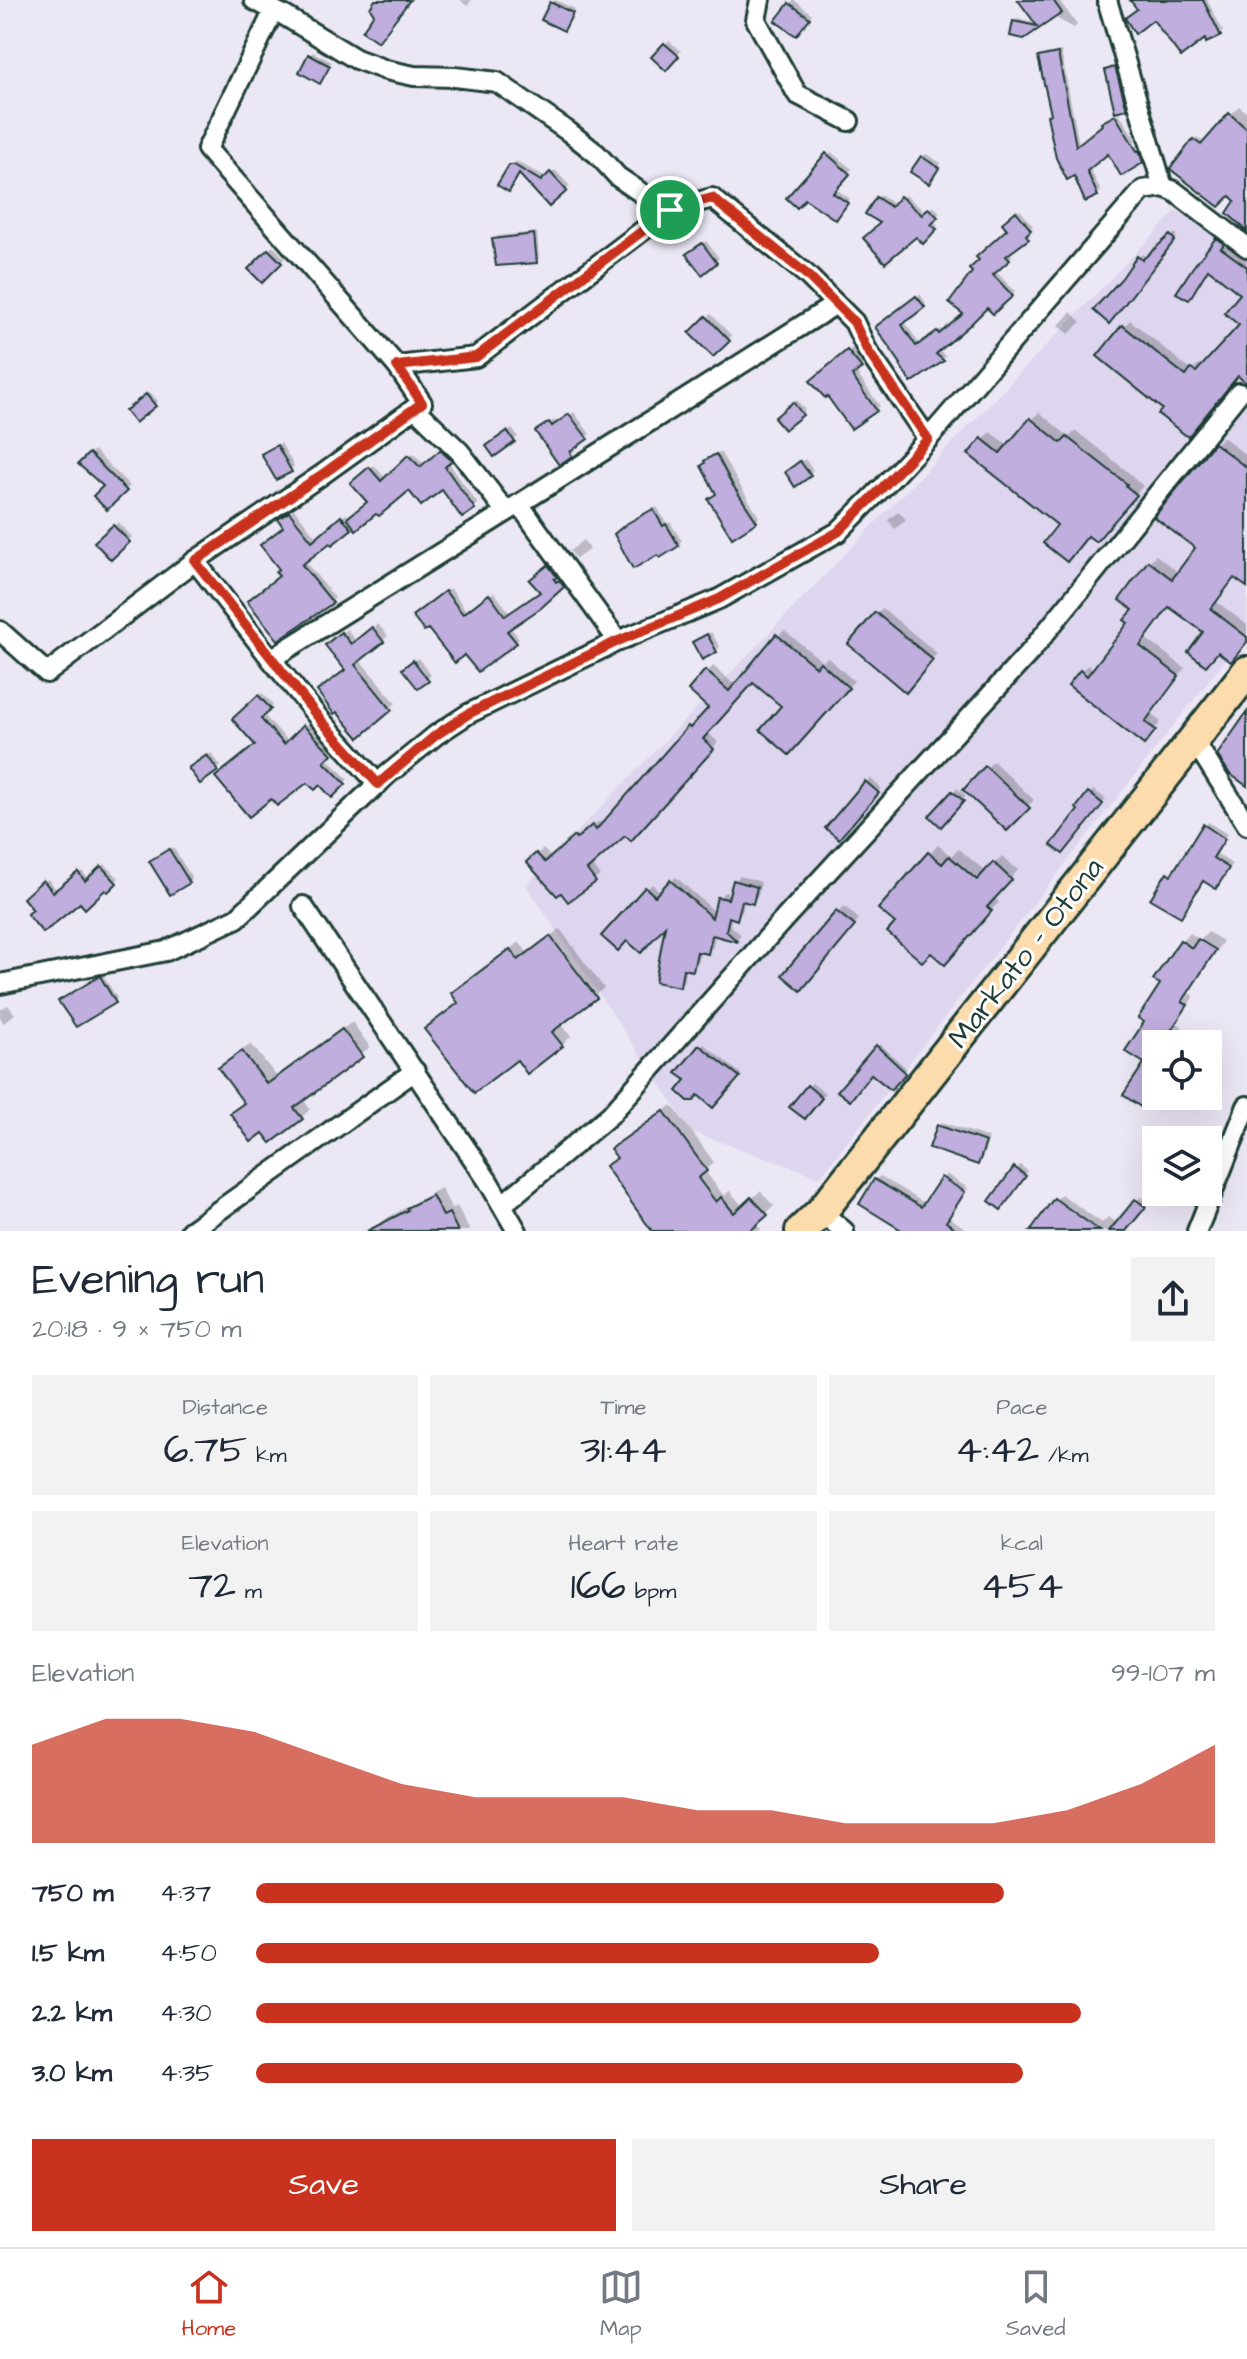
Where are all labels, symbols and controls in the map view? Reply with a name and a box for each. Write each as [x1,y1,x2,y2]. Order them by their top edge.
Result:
pin [636,176,704,244]
icon: arrive [648,188,692,232]
street label: Markato - Otona [938,849,1114,1057]
map controls [1142,1030,1222,1206]
button: locate [1142,1030,1222,1110]
button: layers [1142,1126,1222,1206]
text: Evening run [32,1250,264,1311]
button: share [1131,1257,1215,1341]
text: 20:18 · 9 × 750 m [32,1311,242,1347]
text: Distance [182,1392,268,1423]
text: Time [600,1392,647,1423]
text: Pace [996,1392,1047,1423]
text: 6.75 [164,1423,247,1478]
text: 31:44 [580,1423,667,1478]
text: 4:42 [955,1423,1039,1478]
text: km [247,1440,287,1471]
text: /km [1039,1440,1089,1471]
text: Elevation [182,1528,268,1559]
text: Heart rate [568,1528,679,1559]
text: kcal [1001,1528,1043,1559]
text: 72 [188,1559,236,1614]
text: 166 [571,1559,626,1614]
text: 454 [980,1559,1063,1614]
text: m [236,1576,262,1607]
text: bpm [626,1576,676,1607]
text: Elevation [32,1655,134,1691]
text: 99–107 m [1111,1655,1215,1691]
text: 750 m [32,1875,113,1911]
text: 4:37 [160,1875,211,1911]
text: 1.5 km [32,1935,104,1971]
text: 4:50 [160,1935,217,1971]
text: 2.2 km [32,1995,112,2031]
text: 4:30 [160,1995,212,2031]
text: 3.0 km [32,2055,112,2091]
text: 4:35 [160,2055,214,2091]
button: Save [32,2139,616,2231]
button: Share [632,2139,1215,2231]
tab: Home [181,2265,236,2344]
tab: Map [599,2265,643,2344]
tab: Saved [1006,2265,1066,2344]

